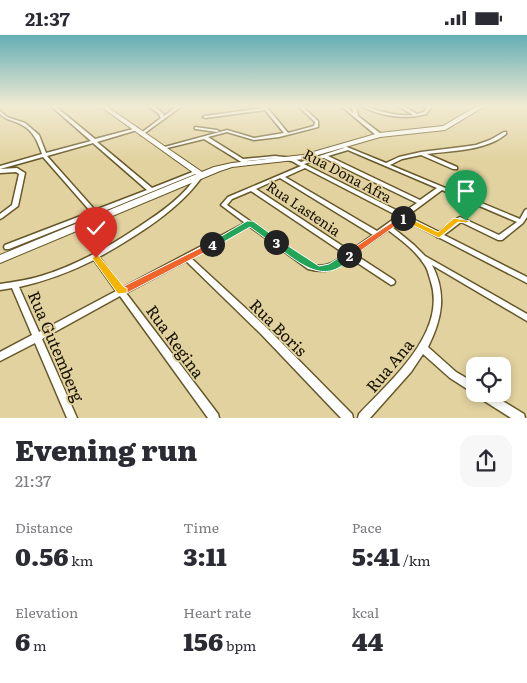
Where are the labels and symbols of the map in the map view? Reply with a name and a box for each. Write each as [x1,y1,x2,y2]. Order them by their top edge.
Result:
street label: Rua Dona Afra [300,143,396,207]
pin [445,170,487,221]
street label: Rua Lastenia [263,176,345,240]
pin: 1 [390,205,416,231]
pin [75,207,117,258]
pin: 3 [264,229,288,255]
pin: 4 [200,231,224,257]
pin: 2 [336,243,362,267]
street label: Rua Gutemberg [23,287,91,405]
street label: Rua Boris [245,293,313,361]
street label: Rua Regina [141,299,211,383]
street label: Rua Ana [359,333,419,397]

